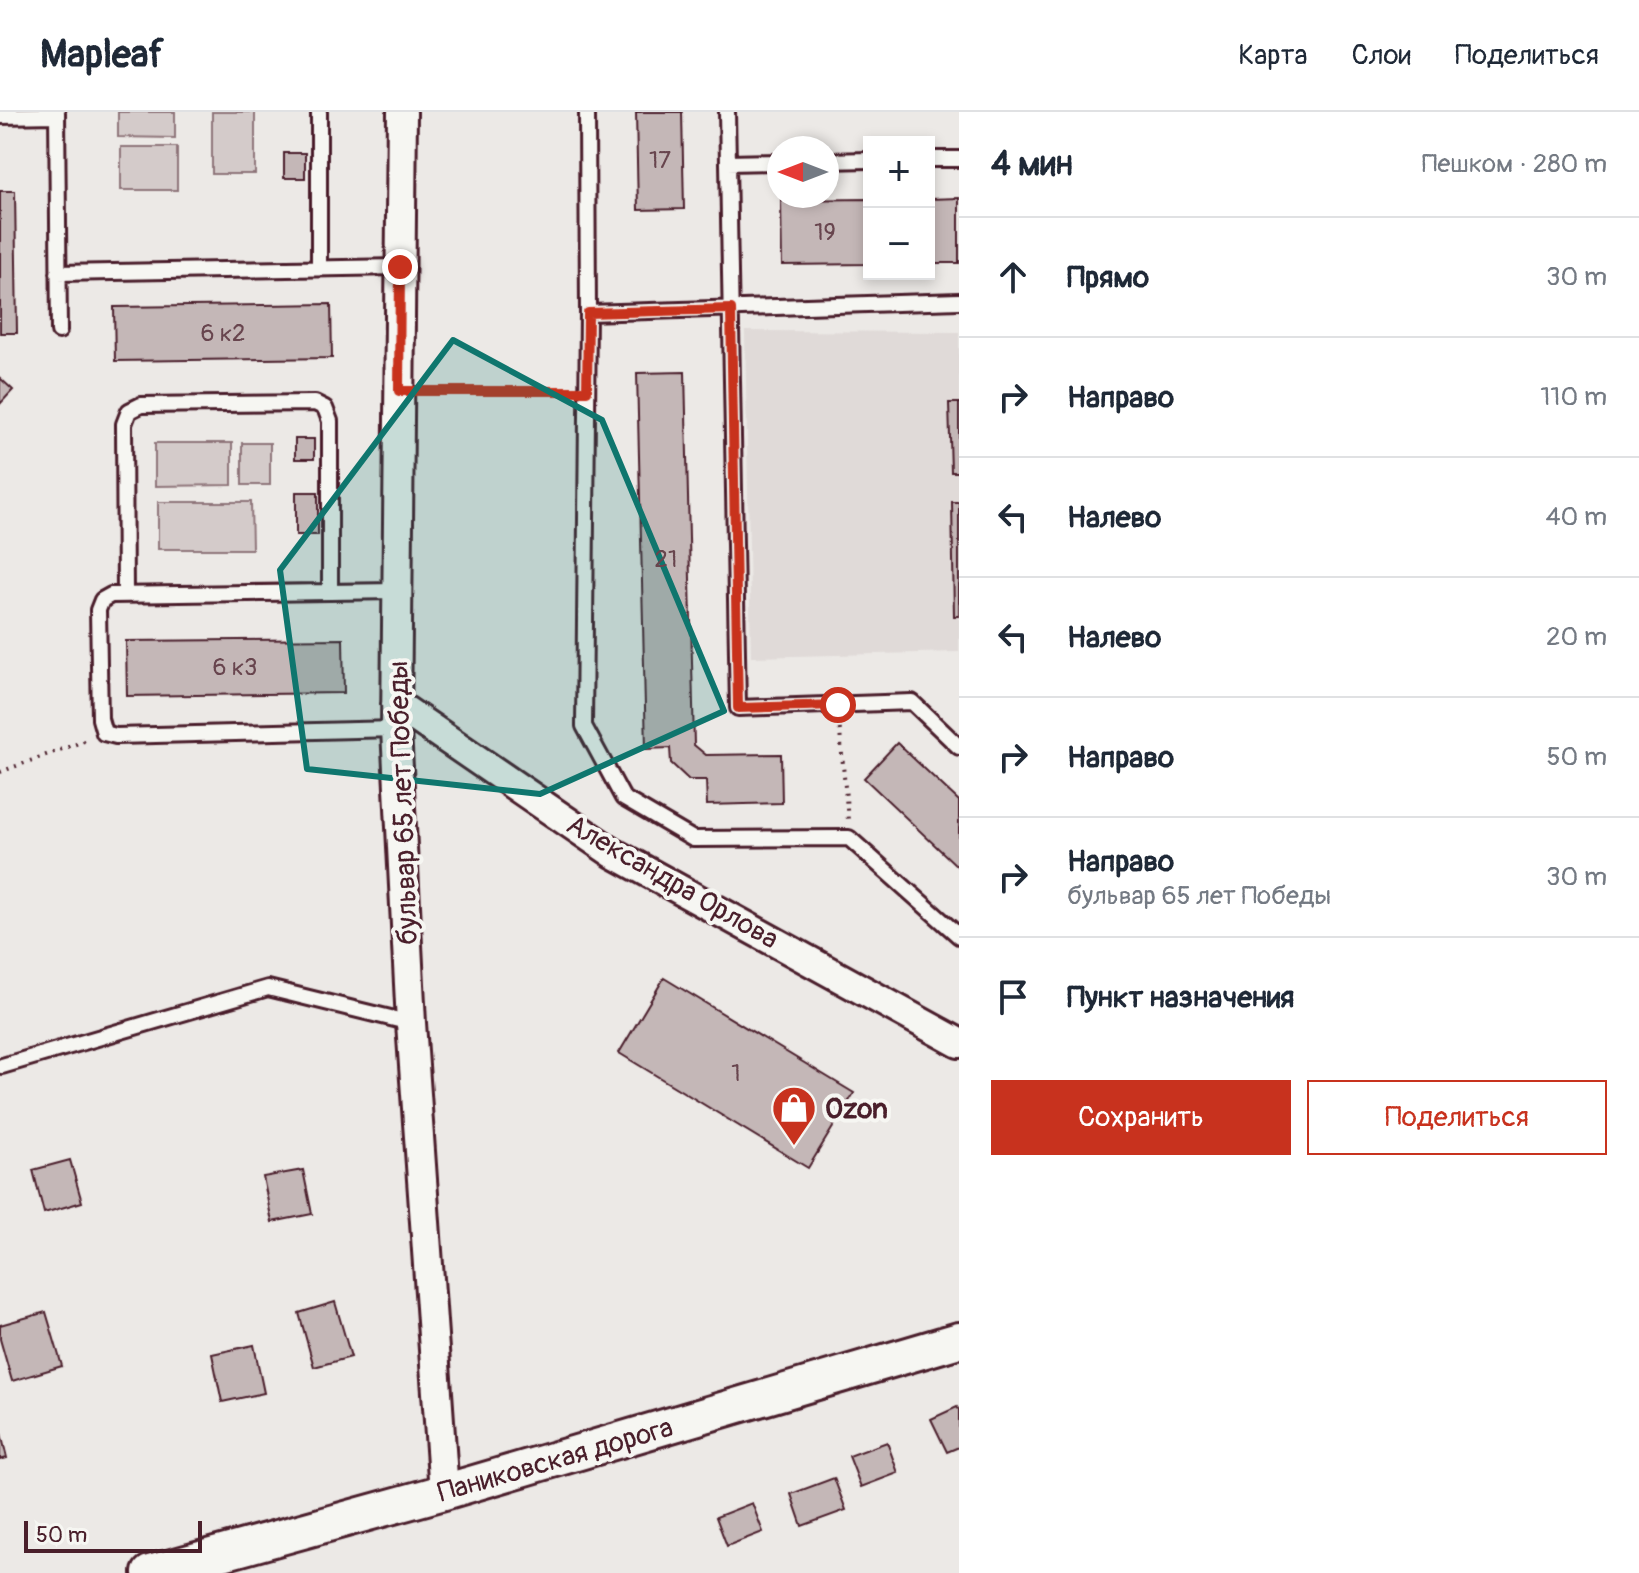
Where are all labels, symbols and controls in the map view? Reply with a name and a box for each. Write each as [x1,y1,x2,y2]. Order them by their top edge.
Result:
text: Mapleaf [40,31,164,79]
text: Карта [1238,38,1308,73]
text: Слои [1352,38,1411,73]
text: Поделиться [1455,38,1599,73]
north arrow [767,136,839,208]
map controls [863,136,935,280]
button: + [863,136,935,208]
text: 4 мин [991,143,1073,186]
house number: 17 [649,146,671,175]
text: Пешком · 280 m [1422,148,1607,180]
button: − [863,208,935,280]
house number: 19 [814,218,836,247]
route end [382,249,418,285]
icon: ahead [991,255,1035,299]
text: Прямо [1067,259,1149,296]
text: 30 m [1546,261,1607,293]
house number: 6 к2 [201,319,245,348]
icon: right [991,375,1035,419]
text: Направо [1067,379,1174,416]
text: 110 m [1540,381,1607,413]
icon: left [991,495,1035,539]
text: Налево [1067,499,1161,536]
text: 40 m [1545,501,1607,533]
house number: 21 [655,545,677,574]
icon: left [991,615,1035,659]
text: Налево [1067,619,1161,656]
text: 20 m [1546,621,1607,653]
house number: 6 к3 [213,653,257,682]
street label: бульвар 65 лет Победы [381,660,426,946]
route start [820,687,856,723]
icon: right [991,735,1035,779]
text: Направо [1067,739,1174,776]
text: 50 m [1546,741,1607,773]
street label: Александра Орлова [560,807,785,957]
text: Направо [1067,843,1174,880]
icon: right [991,855,1035,899]
text: 30 m [1546,861,1607,893]
text: бульвар 65 лет Победы [1067,880,1331,912]
icon: arrive [991,975,1035,1019]
text: Пункт назначения [1067,979,1294,1016]
house number: 1 [731,1059,741,1088]
button: Сохранить [991,1080,1291,1155]
button: Поделиться [1307,1080,1607,1155]
shop icon: Ozon [770,1084,818,1147]
place label: Ozon [825,1092,888,1127]
street label: Паниковская дорога [434,1410,677,1511]
scale bar [24,1517,202,1553]
text: 50 m [36,1521,87,1549]

